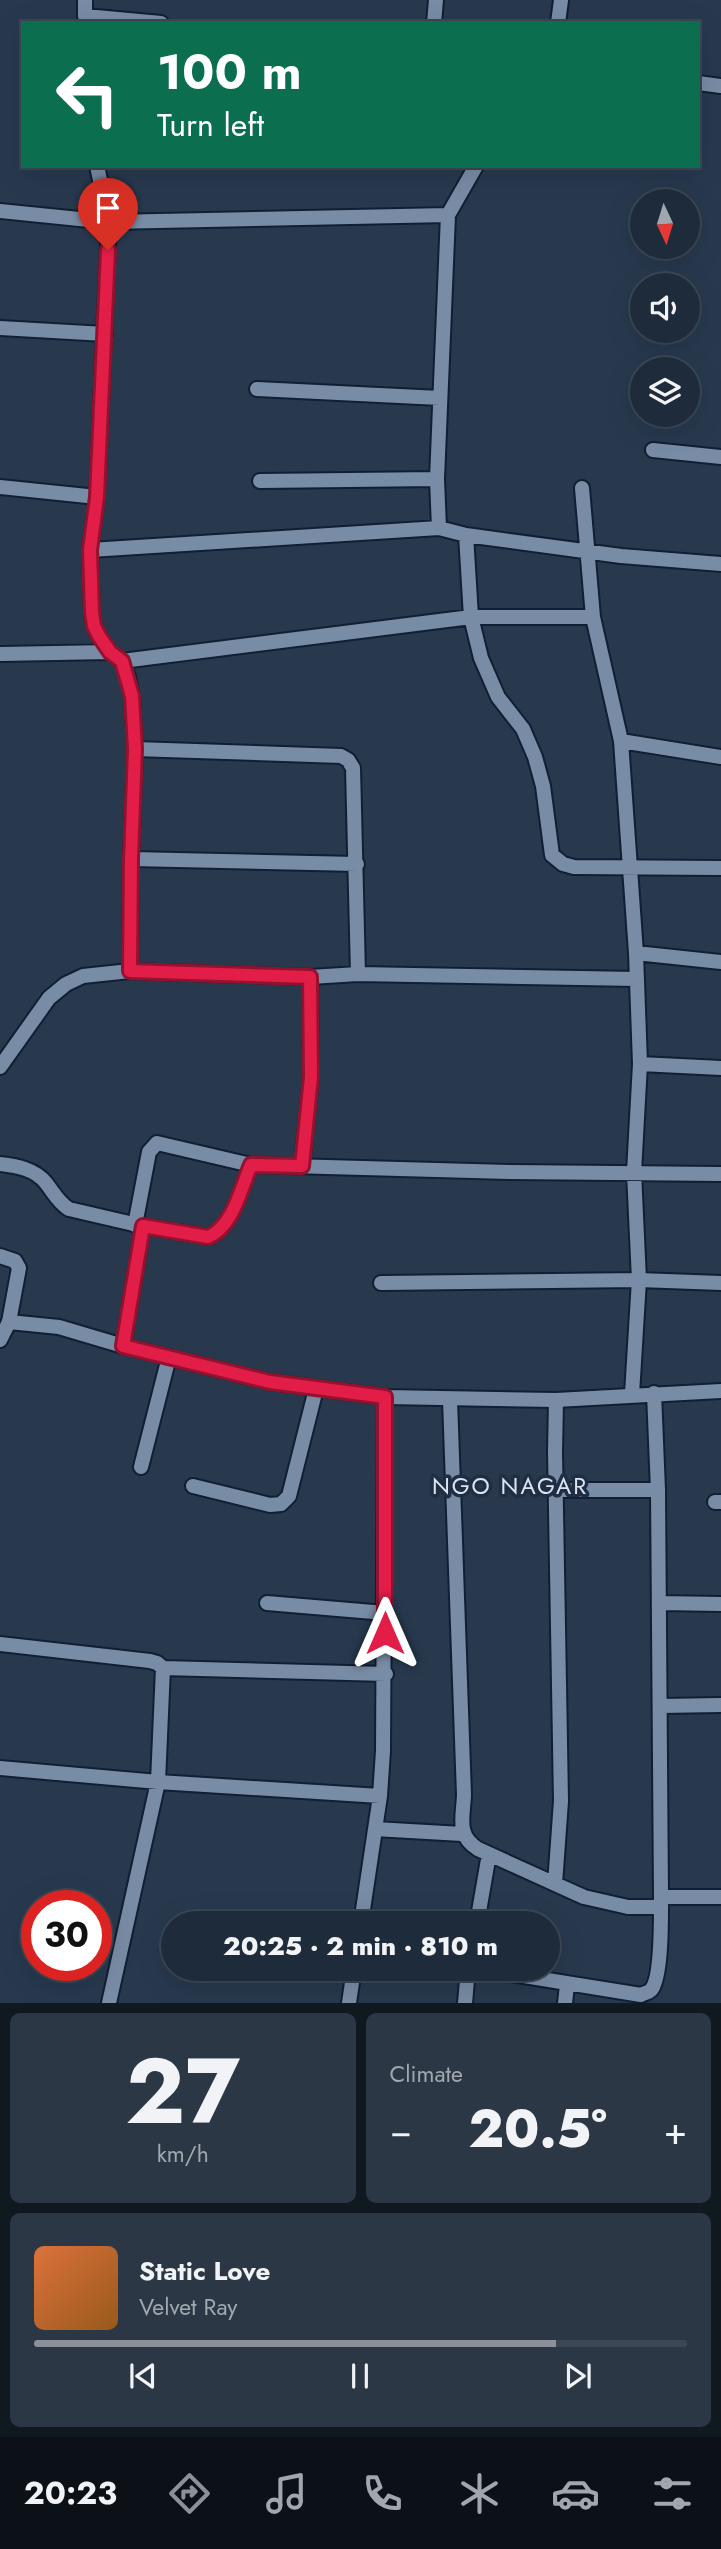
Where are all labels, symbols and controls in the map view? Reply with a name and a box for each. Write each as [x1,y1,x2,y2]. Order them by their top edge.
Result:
text: 100 m [157,37,302,107]
icon: left [42,49,133,140]
text: Turn left [157,102,264,148]
pin [78,178,138,250]
icon: arrive [89,189,127,227]
north arrow [630,189,700,259]
map controls [630,189,700,427]
button: sound [630,273,700,343]
button: layers [630,357,700,427]
district label: NGO NAGAR [432,1469,588,1503]
position arrow [348,1596,422,1670]
speed limit sign: 30 [21,1890,112,1981]
text: 20:25 · 2 min · 810 m [223,1927,498,1965]
text: 27 [125,2026,240,2157]
text: Climate [390,2057,463,2091]
text: 20.5° [469,2091,607,2167]
text: − [390,2103,412,2158]
text: + [664,2103,687,2158]
text: km/h [157,2137,209,2171]
text: Static Love [139,2252,271,2290]
text: Velvet Ray [139,2290,237,2324]
icon: previous [124,2357,162,2395]
icon: pause [341,2357,379,2395]
icon: next [559,2357,597,2395]
icon: directions [165,2469,214,2518]
icon: music [262,2469,311,2518]
icon: phone [358,2469,407,2518]
icon: climate [455,2469,504,2518]
icon: car [551,2469,600,2518]
icon: filters [648,2469,697,2518]
text: 20:23 [24,2470,117,2516]

